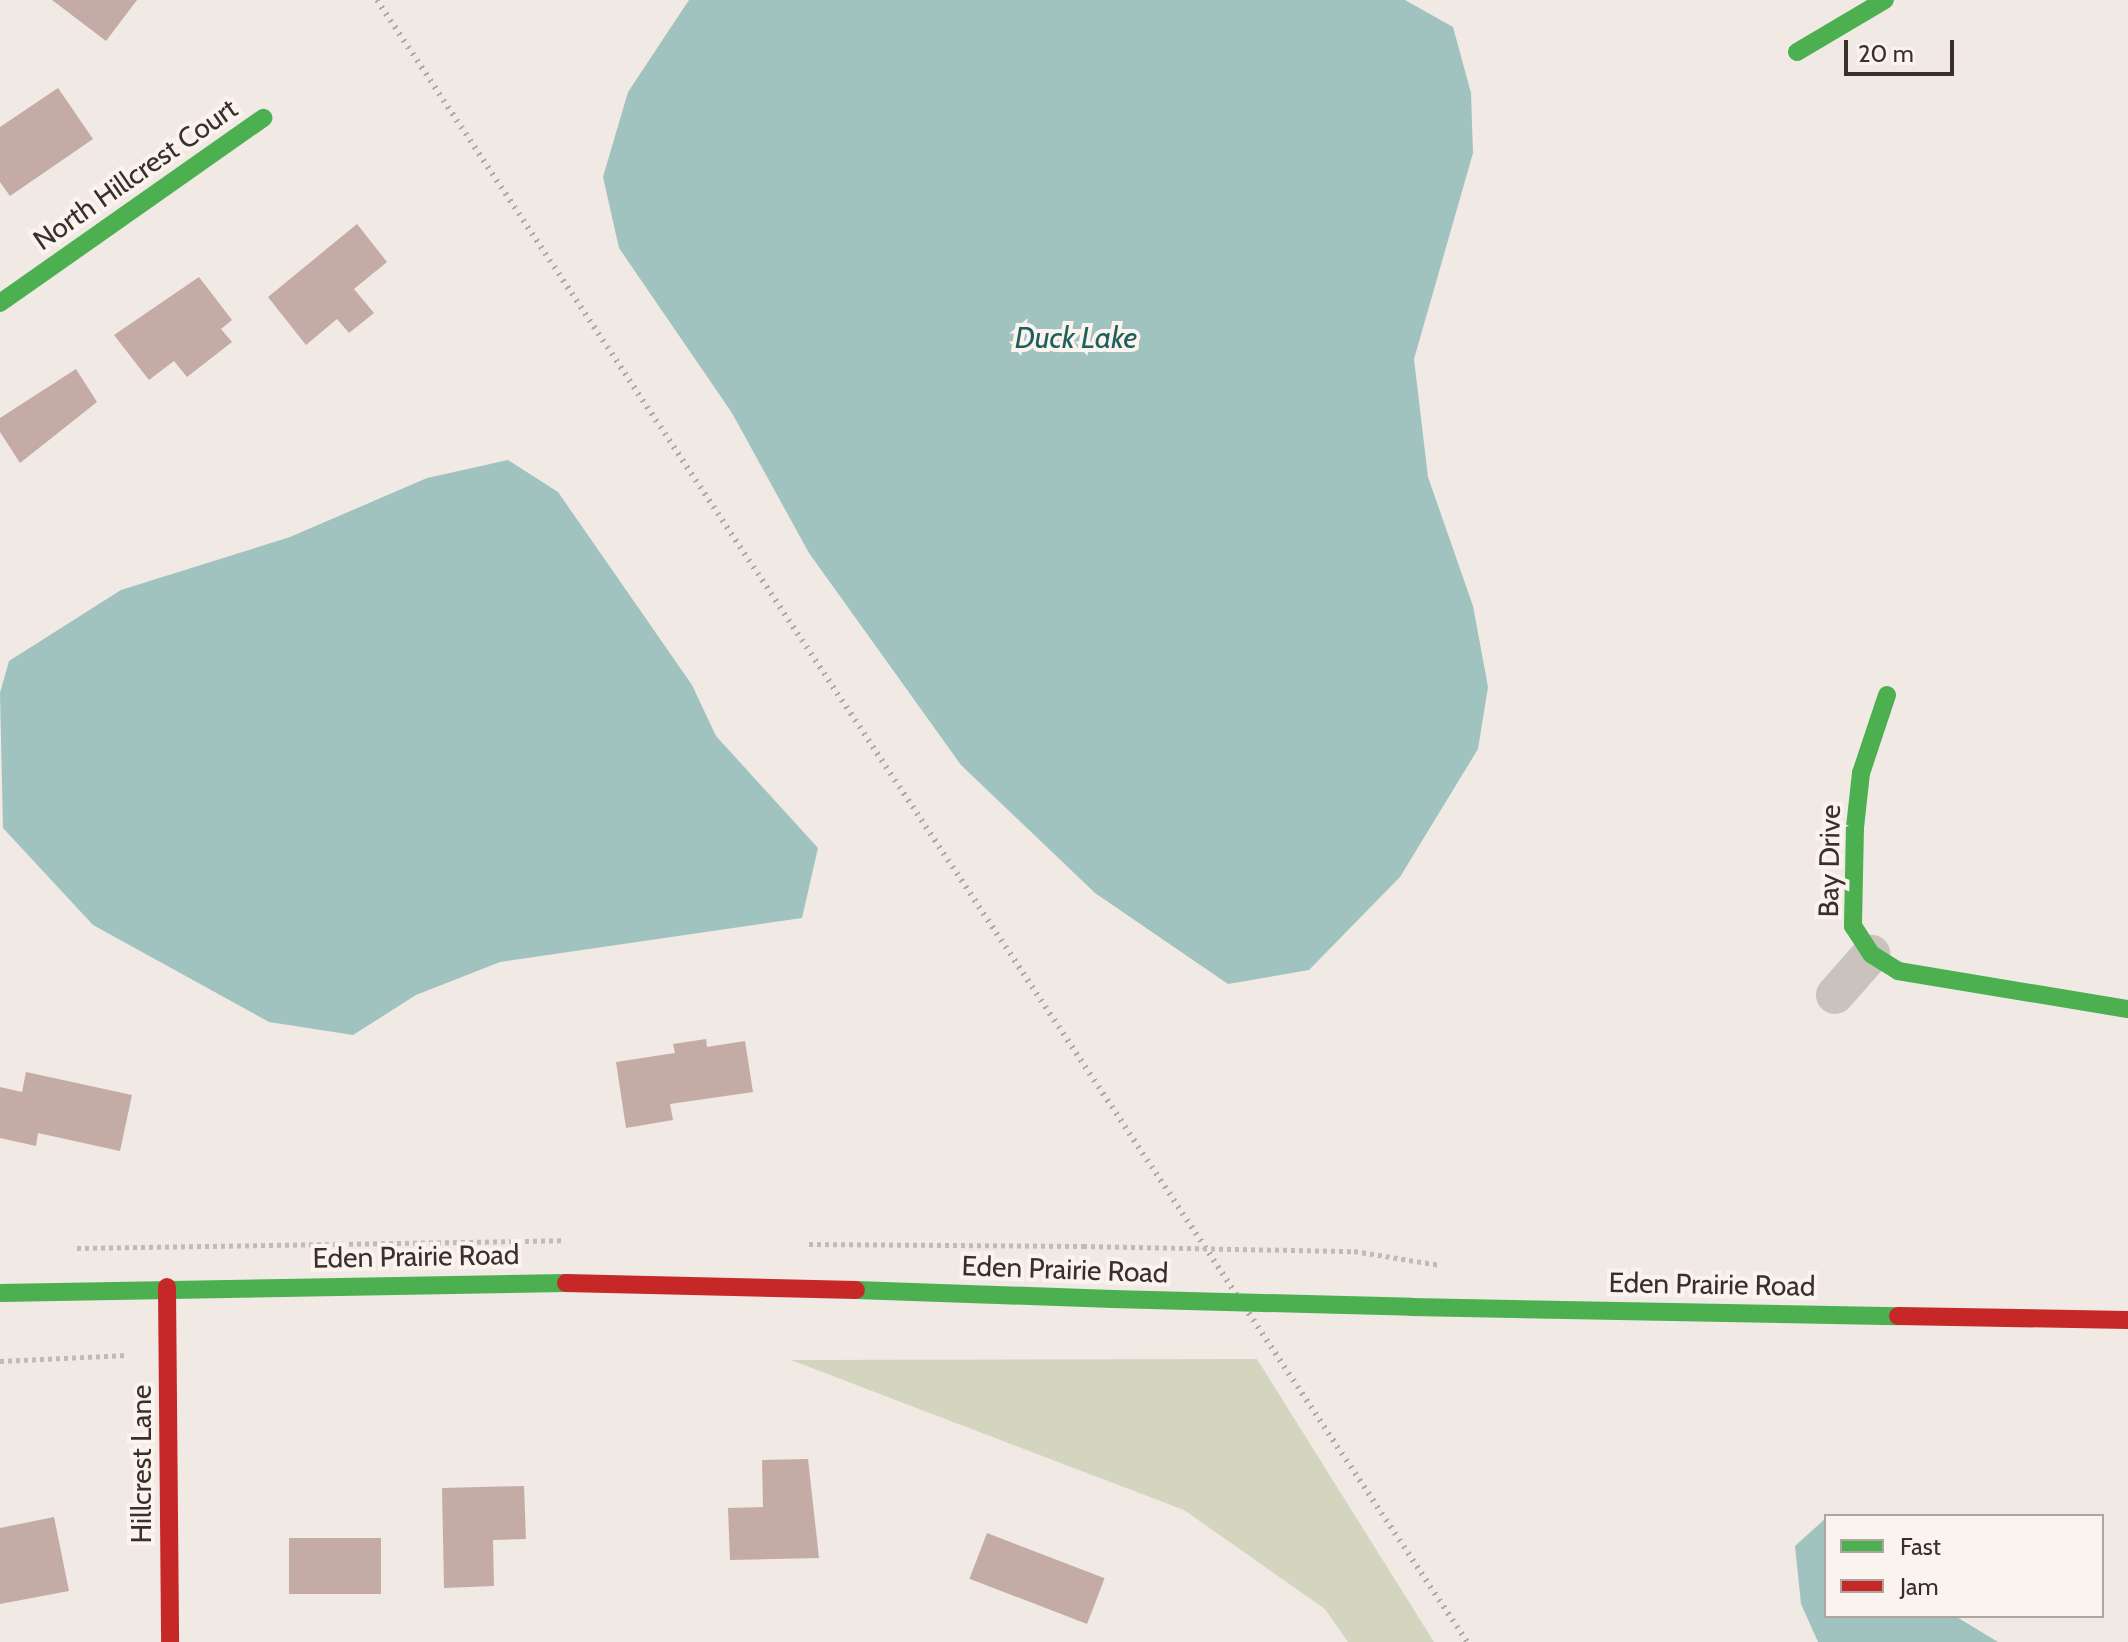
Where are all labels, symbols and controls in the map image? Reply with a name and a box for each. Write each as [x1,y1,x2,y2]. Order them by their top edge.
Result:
scale bar [1848,24,1958,74]
text: 20 m [1858,39,1914,68]
street label: North Hillcrest Court [27,91,243,257]
water label: Duck Lake [1015,320,1137,356]
street label: Bay Drive [1811,804,1847,918]
street label: Eden Prairie Road [312,1237,520,1275]
street label: Eden Prairie Road [961,1249,1169,1289]
street label: Eden Prairie Road [1608,1265,1816,1303]
street label: Hillcrest Lane [124,1385,158,1543]
legend [1824,1514,2104,1618]
text: Fast [1900,1532,1941,1561]
text: Jam [1900,1572,1938,1601]

